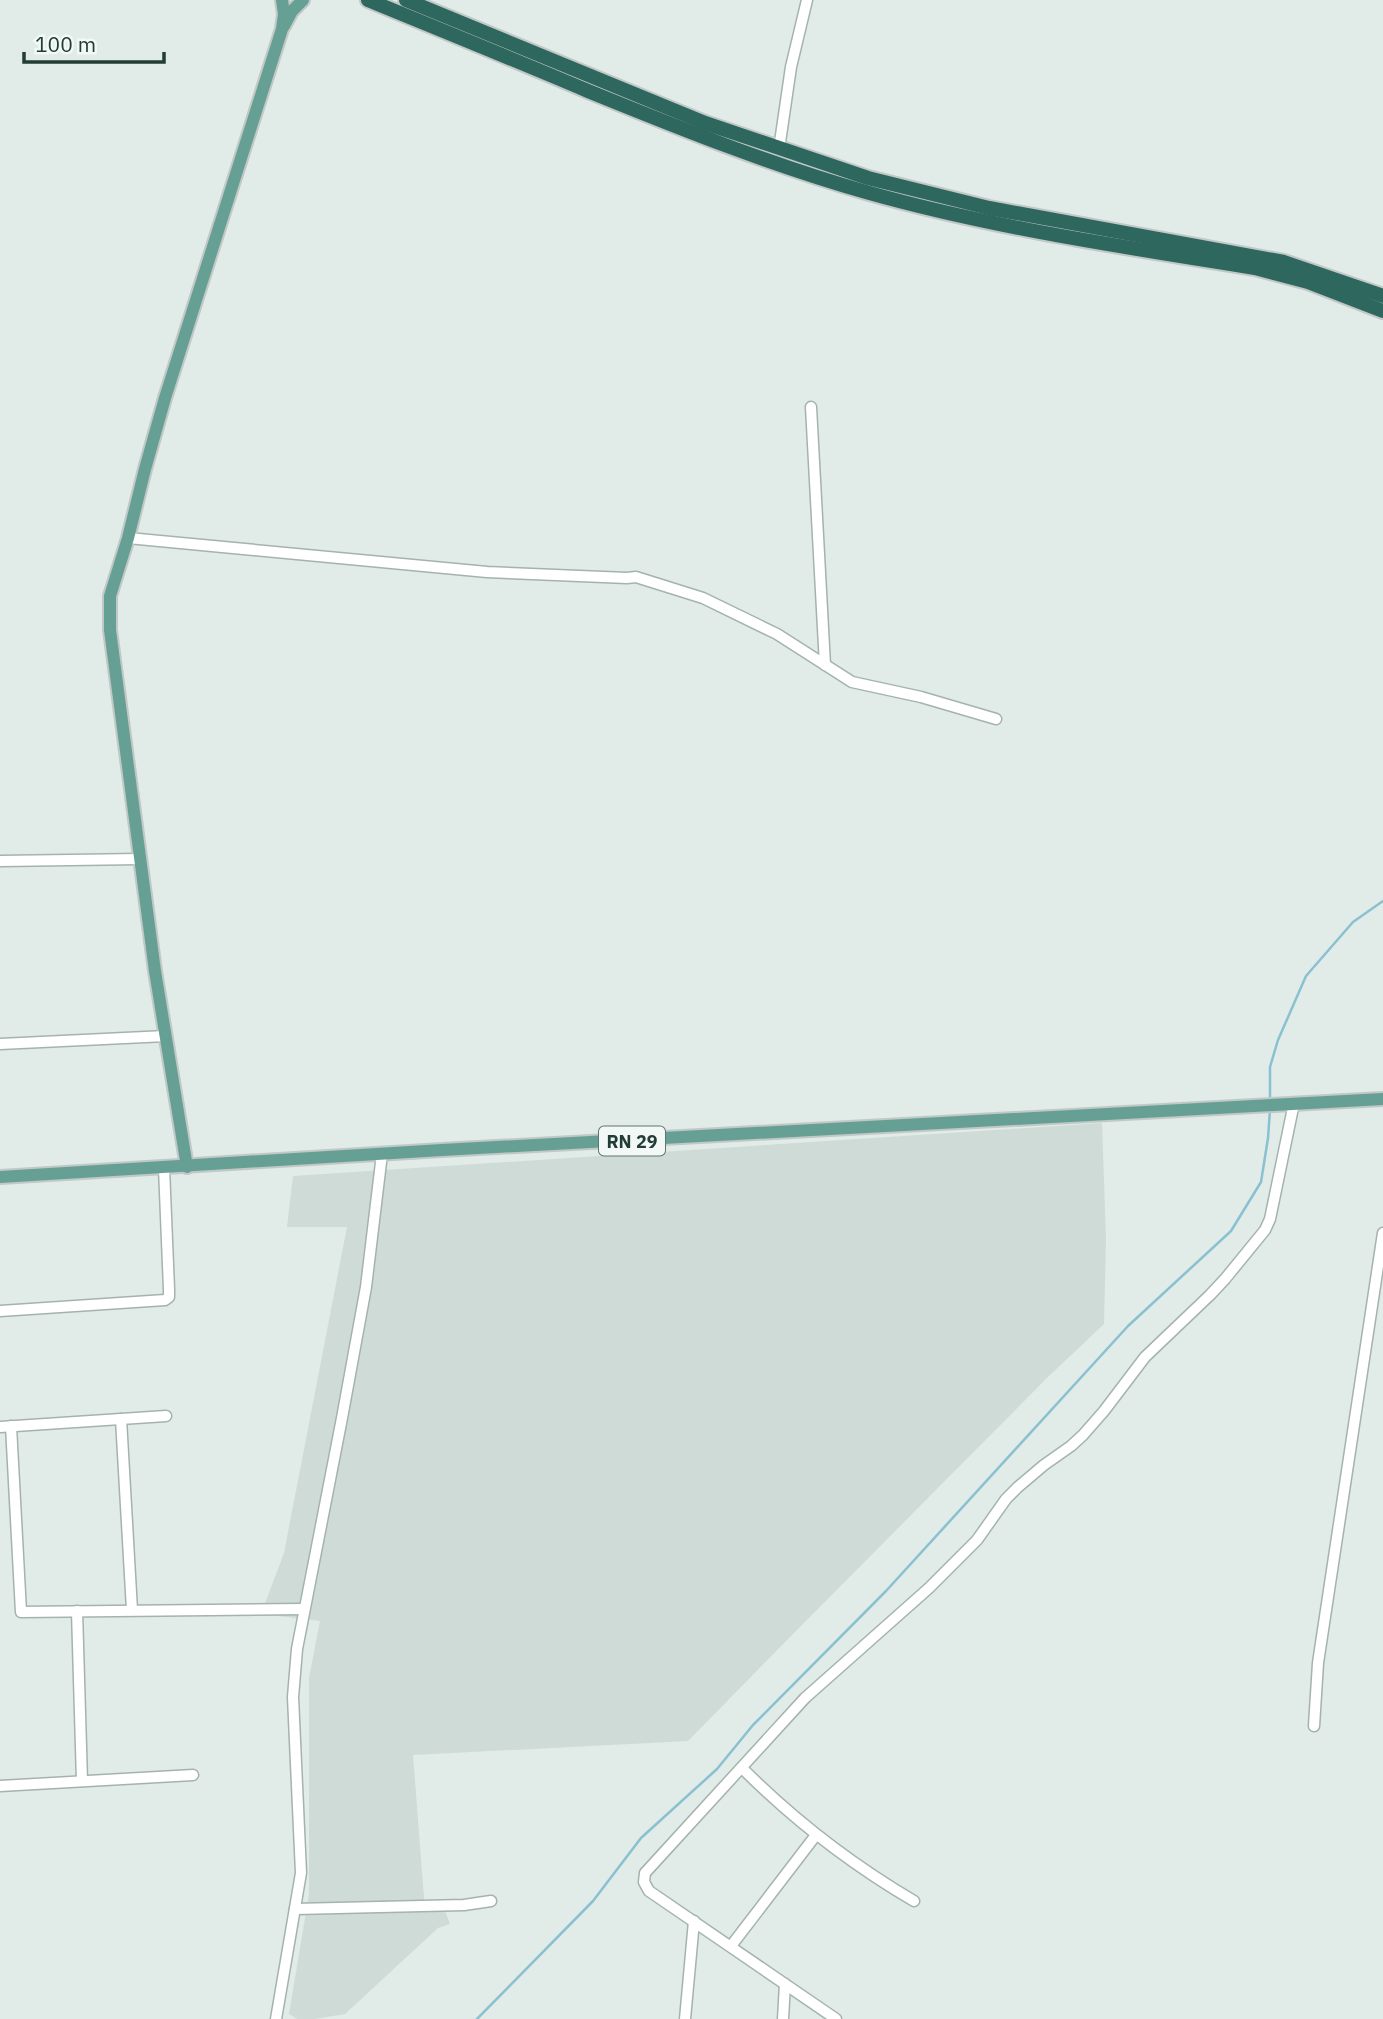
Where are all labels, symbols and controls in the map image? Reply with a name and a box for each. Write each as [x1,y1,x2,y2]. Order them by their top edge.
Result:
scale bar [24,21,164,65]
text: 100 m [35,30,96,58]
road number: RN 29 [599,1126,665,1156]

